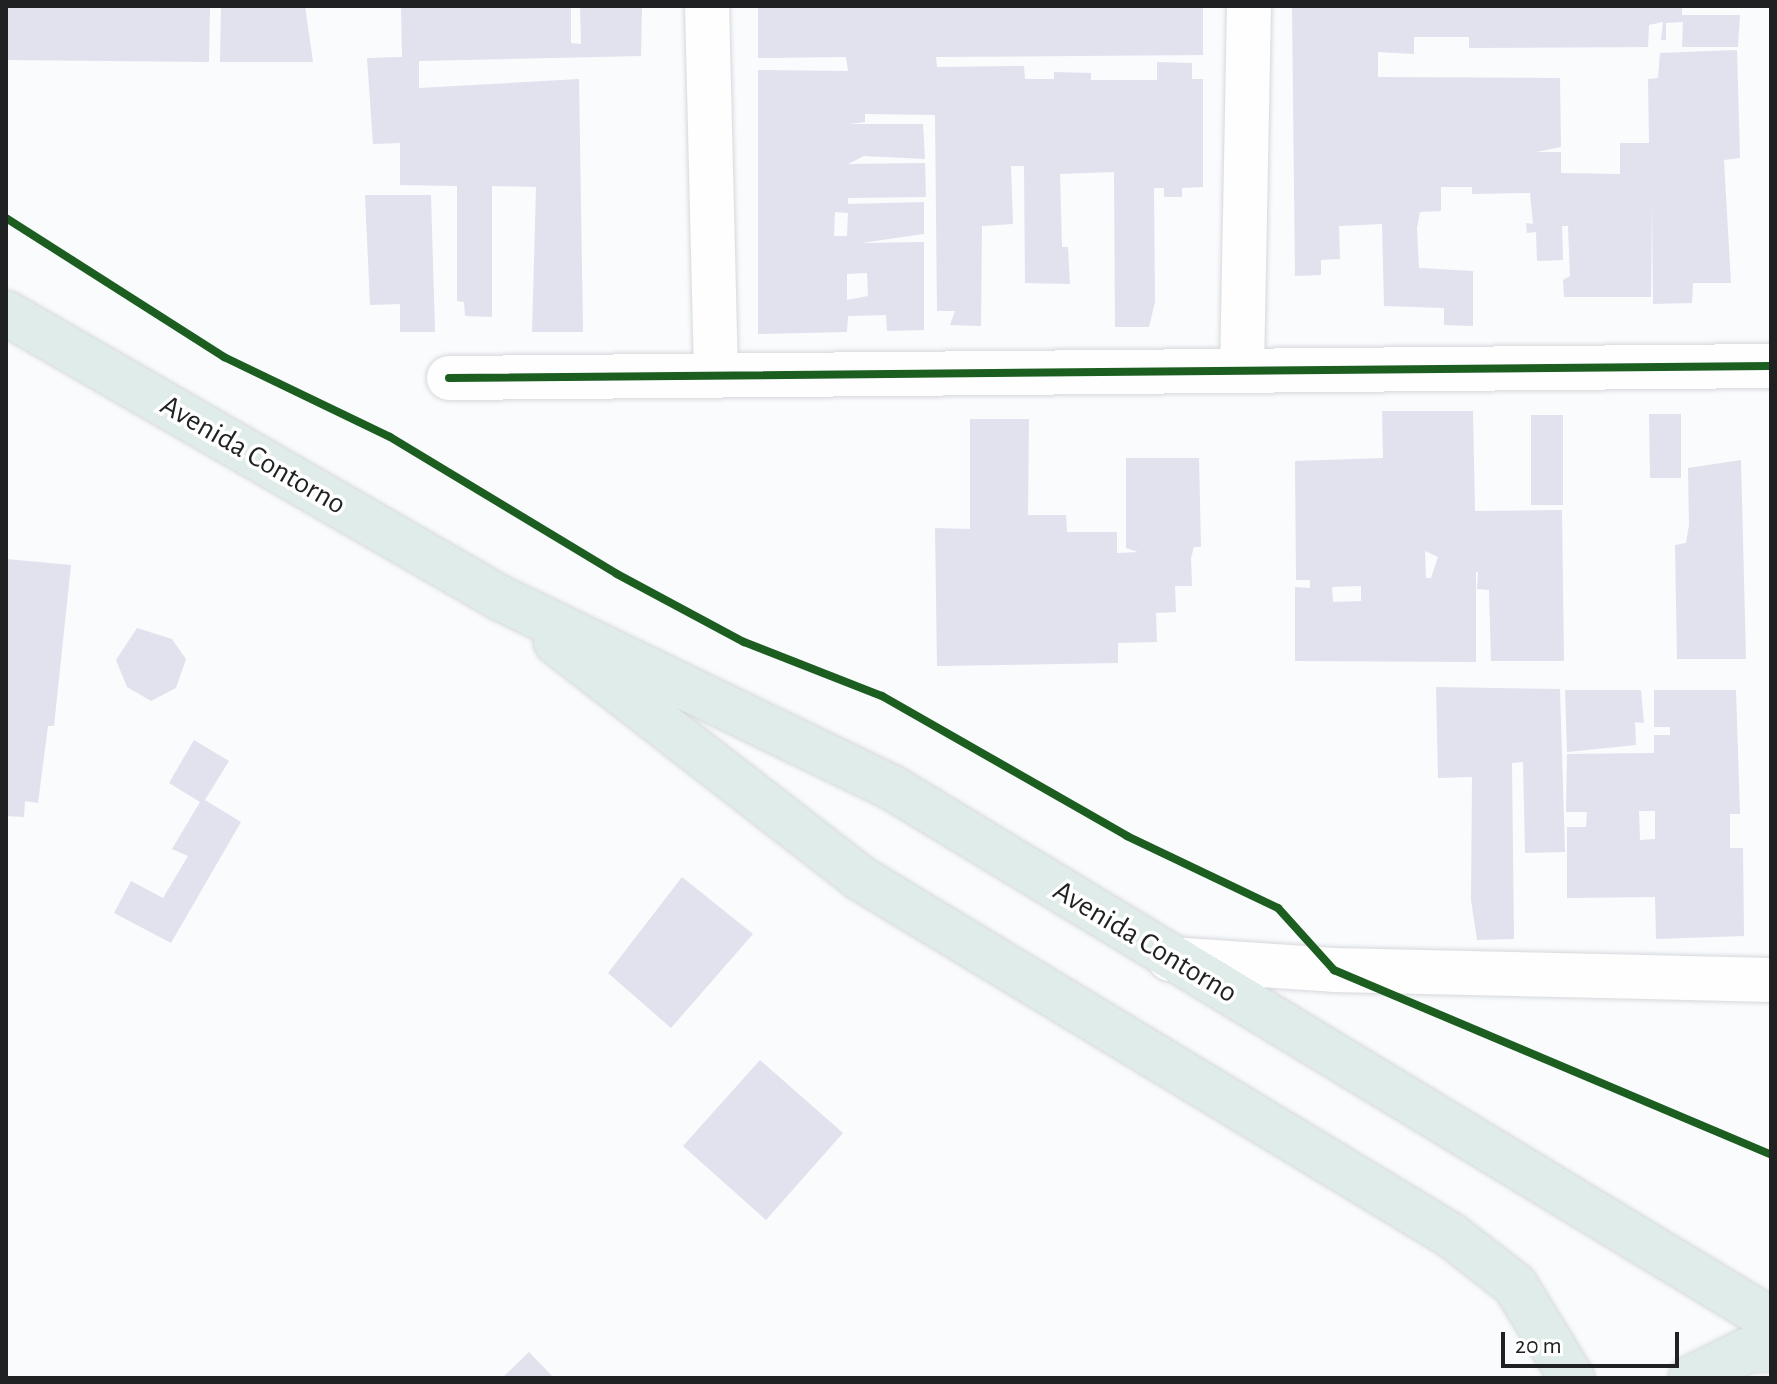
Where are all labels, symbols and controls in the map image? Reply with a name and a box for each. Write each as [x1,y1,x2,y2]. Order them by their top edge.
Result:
street label: Avenida Contorno [154,387,352,523]
street label: Avenida Contorno [1046,873,1244,1011]
scale bar [1505,1316,1683,1366]
text: 20 m [1515,1334,1562,1358]

